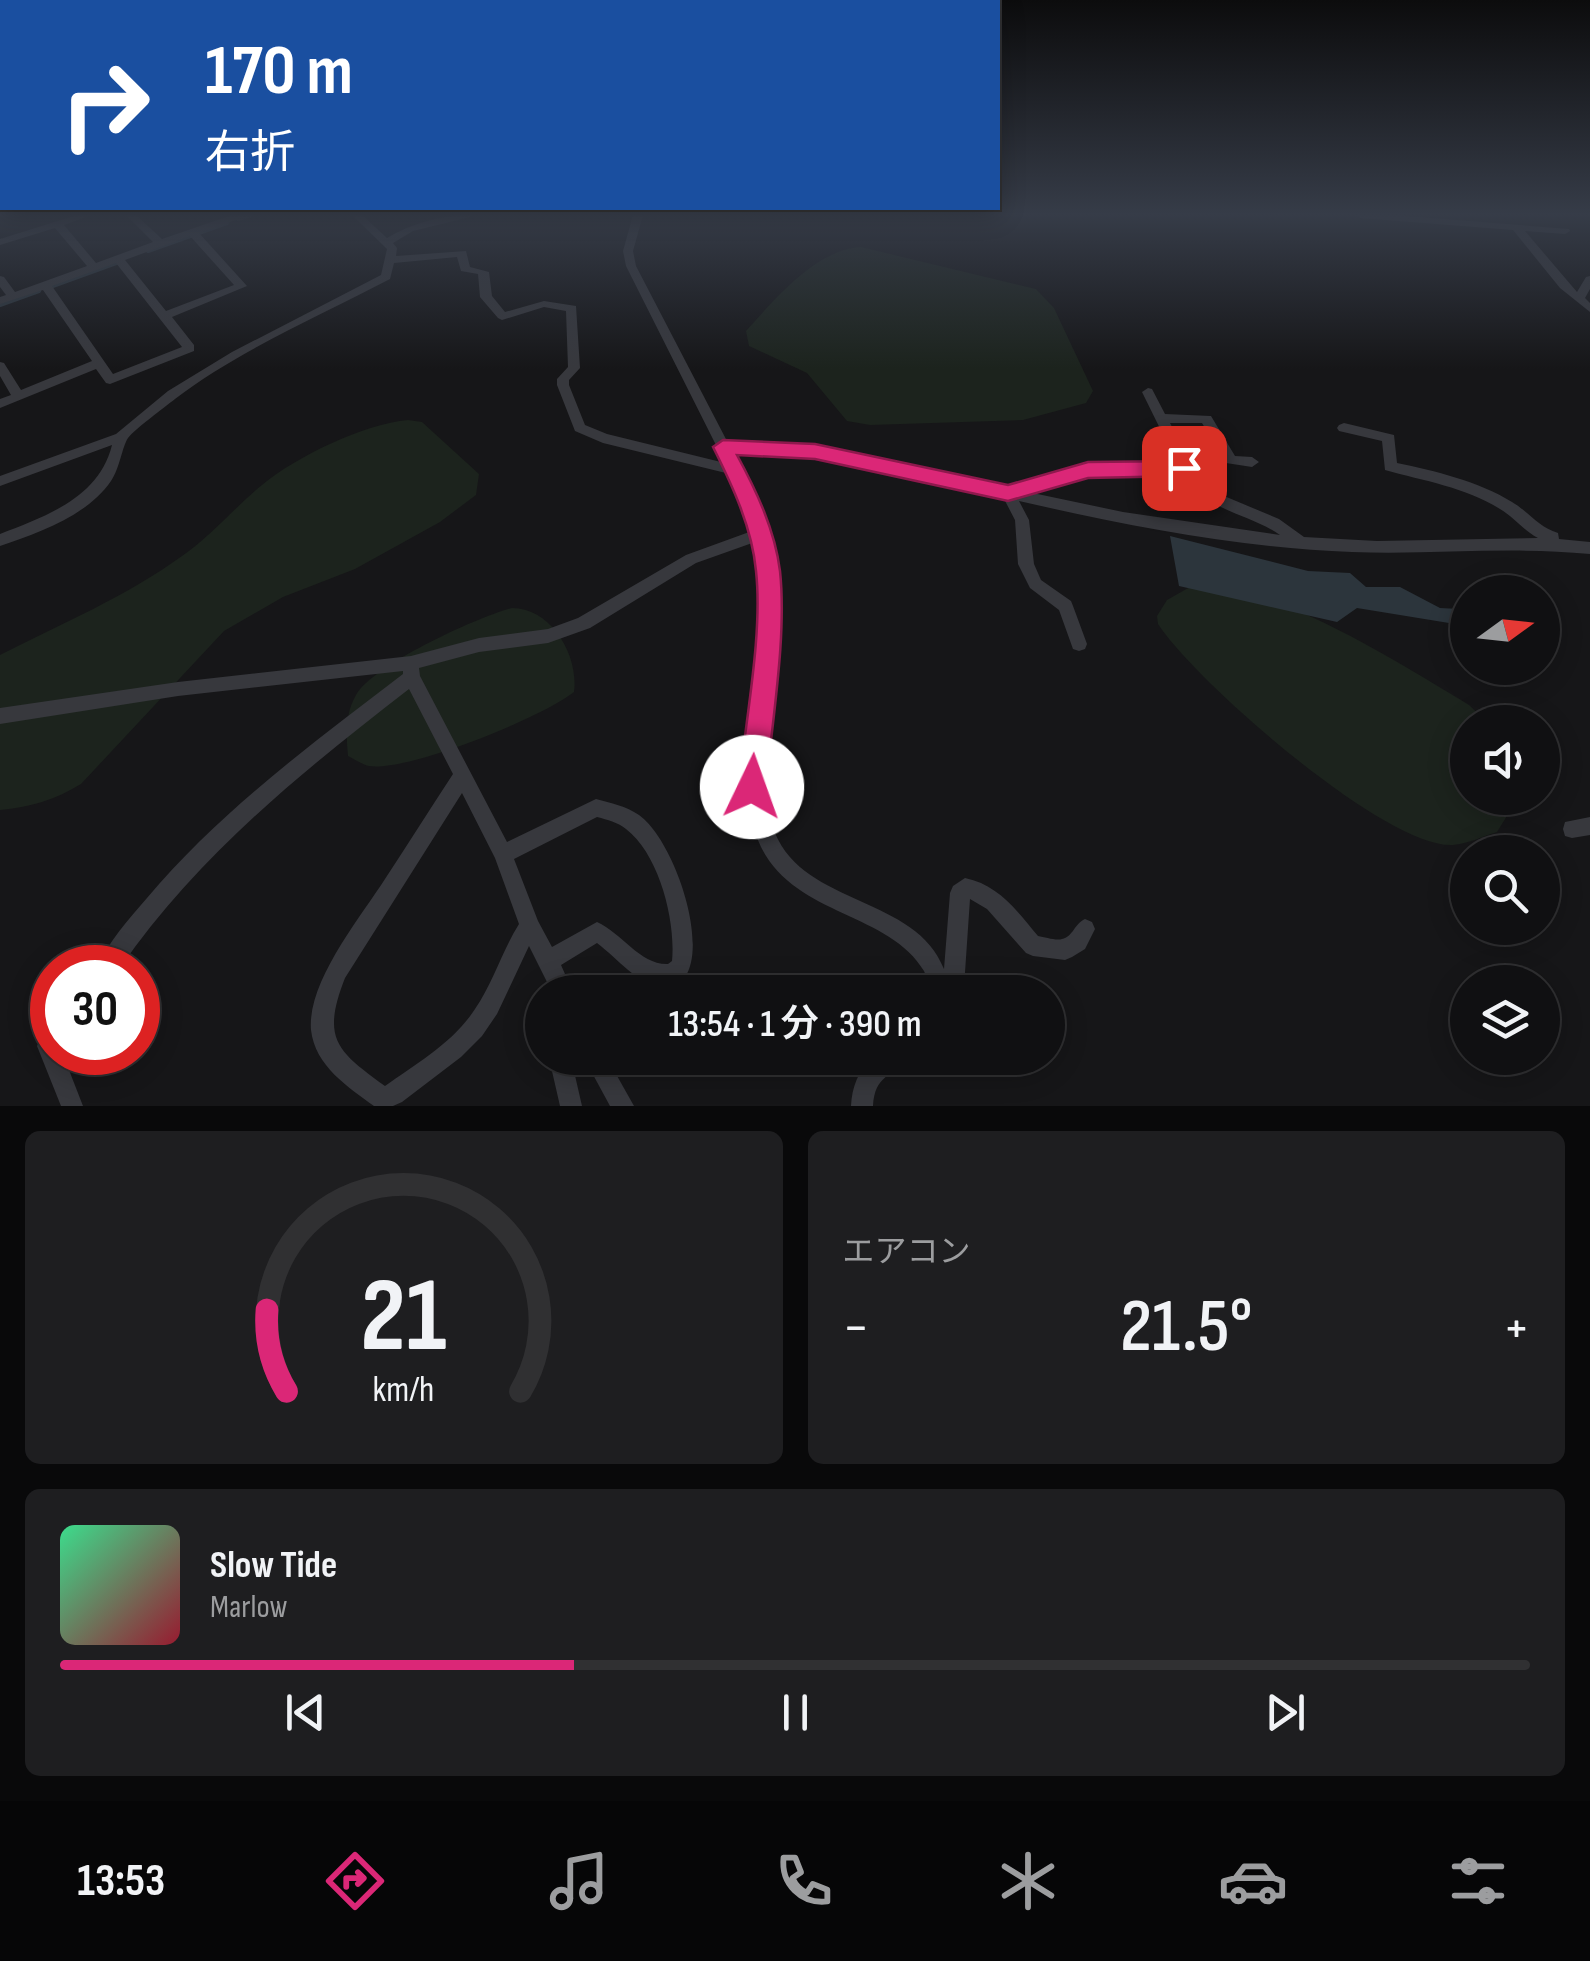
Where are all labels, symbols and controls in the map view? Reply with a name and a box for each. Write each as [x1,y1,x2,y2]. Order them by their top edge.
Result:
text: 170 m [205,30,353,114]
icon: right [40,40,170,170]
text: 右折 [205,126,295,181]
pin [1142,426,1227,511]
icon: arrive [1157,441,1212,496]
north arrow [1450,575,1560,685]
map controls [1450,575,1560,1075]
button: sound [1450,705,1560,815]
position arrow [700,735,804,839]
button: search [1450,835,1560,945]
speed limit sign: 30 [30,945,160,1075]
button: layers [1450,965,1560,1075]
text: 13:54 · 1 分 · 390 m [668,1002,922,1047]
text: エアコン [843,1233,971,1272]
text: 21 [361,1255,447,1380]
text: 21.5° [1120,1282,1253,1373]
text: − [843,1295,869,1362]
text: + [1503,1295,1530,1362]
text: km/h [373,1369,435,1412]
text: Slow Tide [210,1543,337,1588]
text: Marlow [210,1588,288,1627]
icon: previous [278,1685,333,1740]
icon: pause [768,1685,823,1740]
icon: next [1258,1685,1313,1740]
icon: directions [320,1846,390,1916]
icon: music [544,1846,614,1916]
icon: phone [769,1846,839,1916]
icon: climate [993,1846,1063,1916]
icon: car [1218,1846,1288,1916]
icon: filters [1443,1846,1513,1916]
text: 13:53 [77,1854,165,1909]

